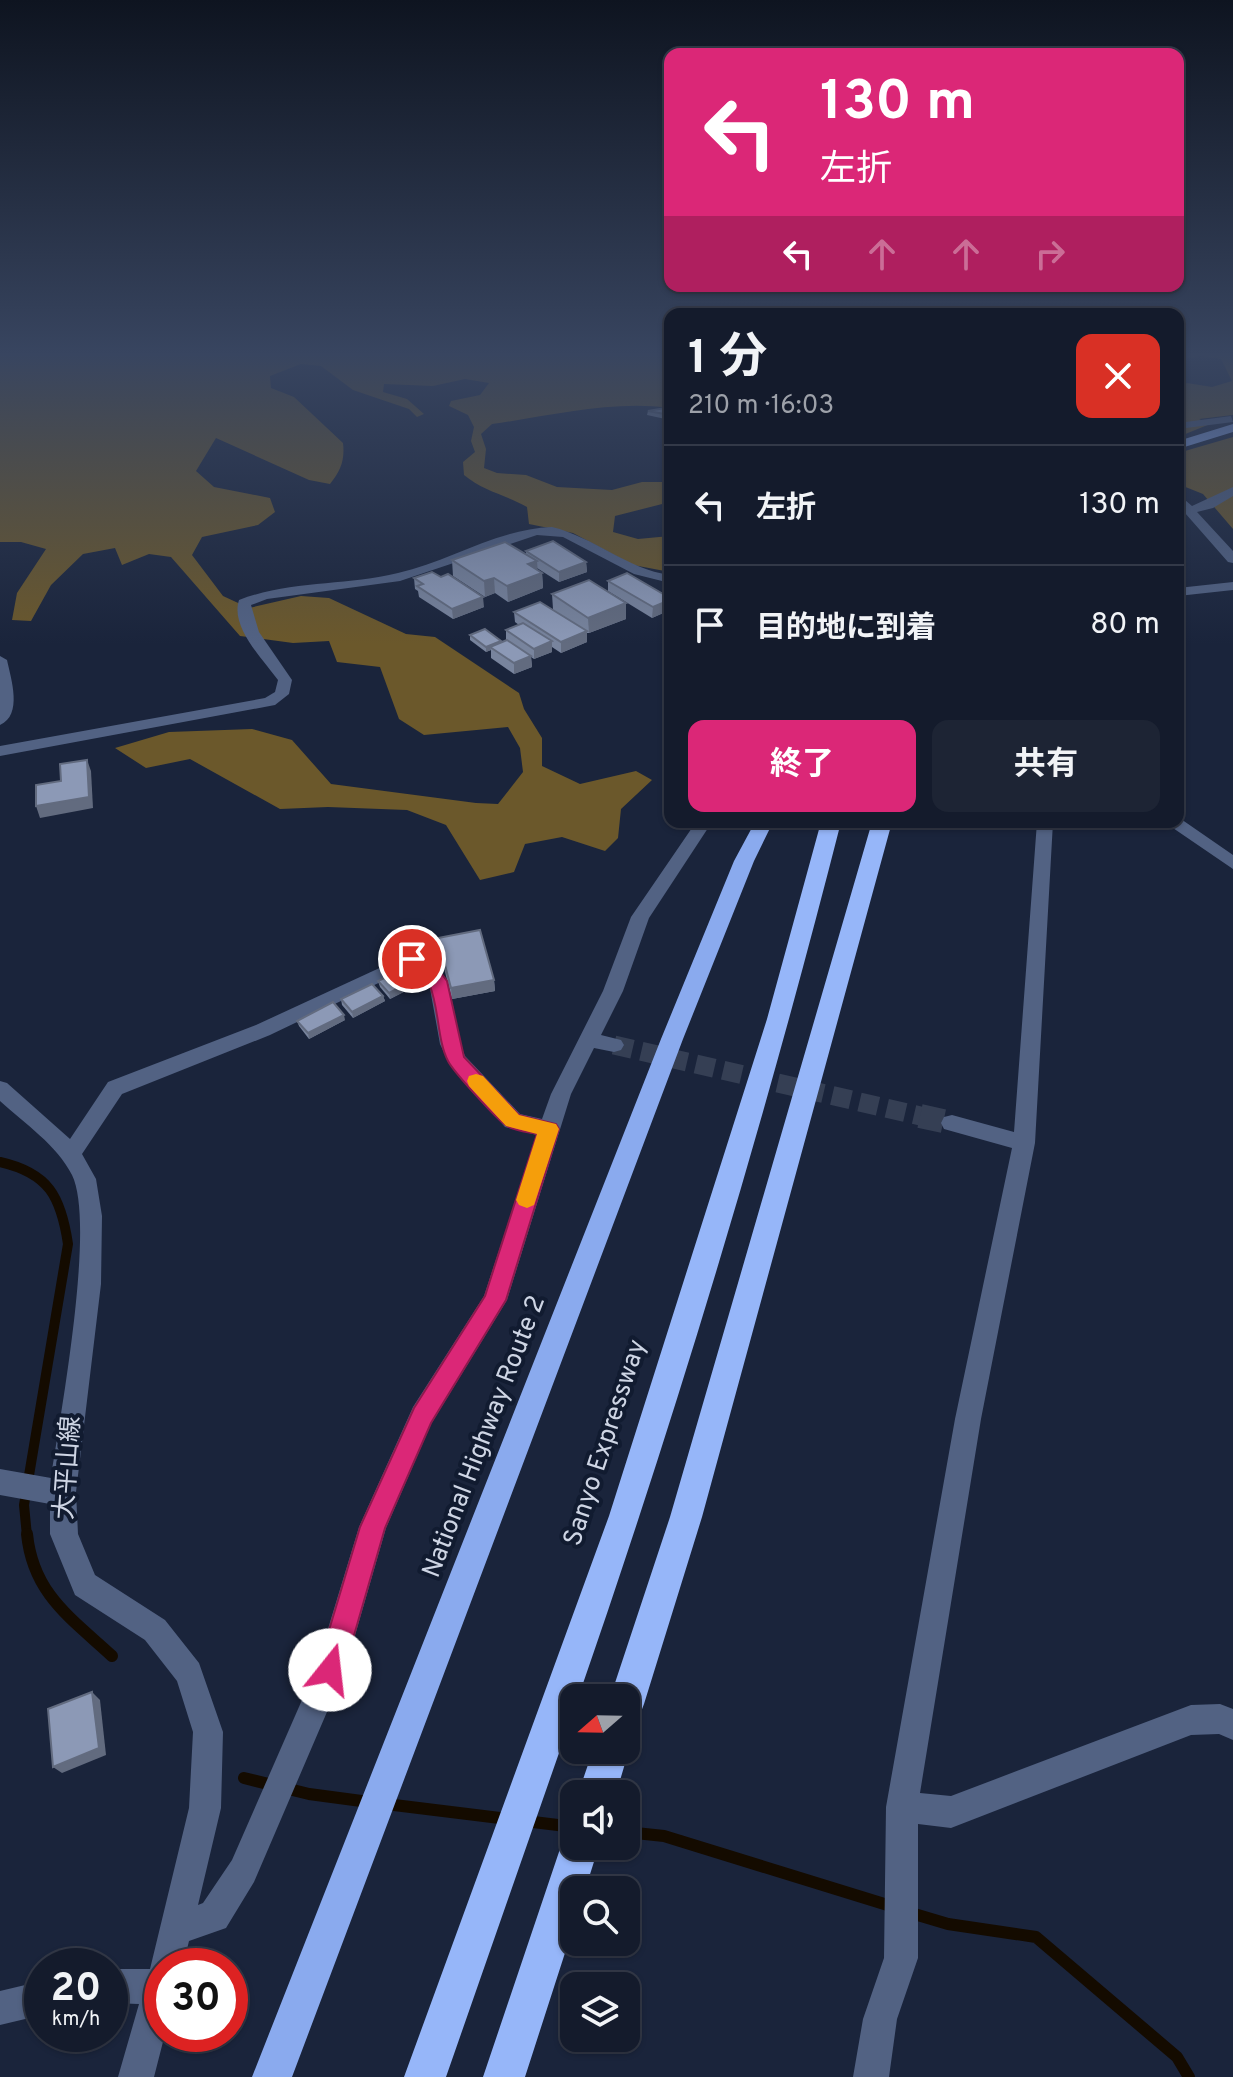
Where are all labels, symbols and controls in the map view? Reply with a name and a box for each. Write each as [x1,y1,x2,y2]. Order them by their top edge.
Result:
text: 130 m [820,69,975,139]
icon: left [688,80,792,184]
text: 左折 [820,148,892,194]
icon: left [776,232,820,276]
icon: ahead [860,232,904,276]
icon: ahead [944,232,988,276]
icon: right [1028,232,1072,276]
text: 1 分 [688,330,767,390]
button: close [1076,334,1160,418]
text: 210 m · 16:03 [688,390,834,423]
icon: left [688,483,732,527]
text: 130 m [1079,487,1160,524]
text: 左折 [756,491,816,528]
icon: arrive [688,603,732,647]
text: 80 m [1090,607,1160,644]
text: 目的地に到着 [756,611,936,648]
button: 終了 [688,720,916,812]
button: 共有 [932,720,1160,812]
pin [378,925,446,993]
icon: arrive [390,937,434,981]
street label: National Highway Route 2 [416,1291,554,1583]
street label: Sanyo Expressway [557,1336,655,1550]
street label: 大平山線 [49,1415,89,1521]
position arrow [288,1628,372,1712]
north arrow [560,1684,640,1764]
map controls [560,1684,640,2052]
button: sound [560,1780,640,1860]
button: search [560,1876,640,1956]
speed limit sign: 30 [144,1948,248,2052]
text: 20 [51,1965,101,2015]
button: layers [560,1972,640,2052]
text: km/h [52,2007,100,2033]

